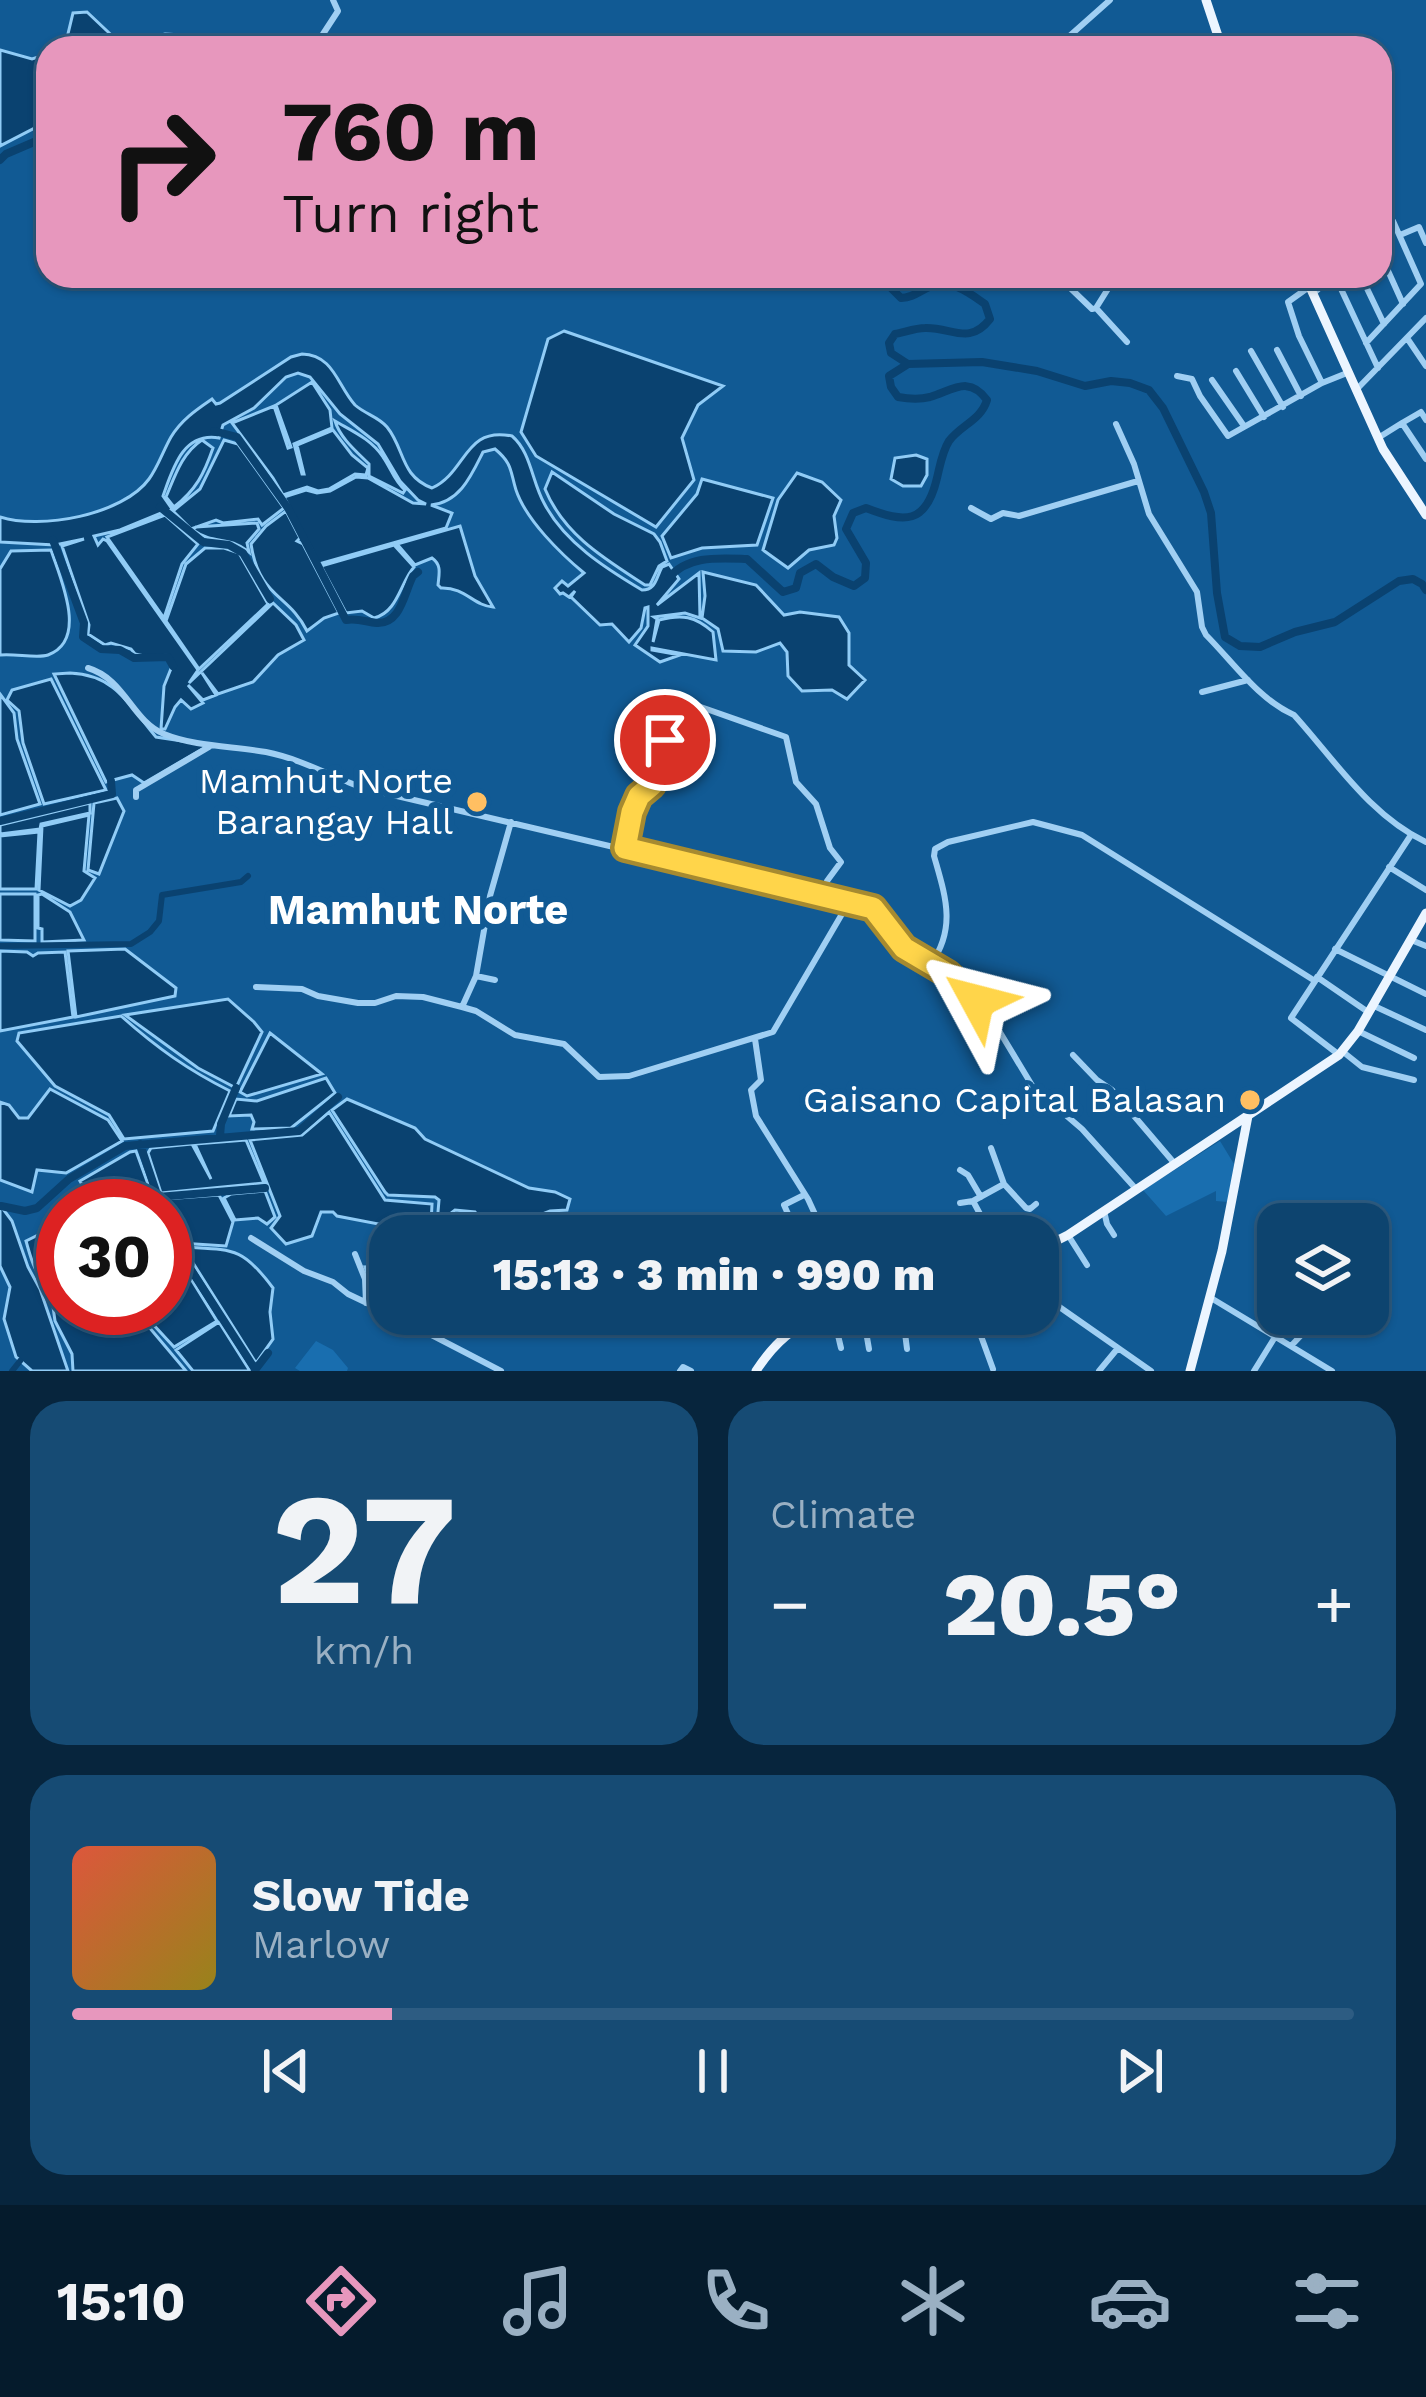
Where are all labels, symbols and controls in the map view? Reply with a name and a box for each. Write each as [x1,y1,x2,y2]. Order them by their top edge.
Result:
text: 760 m [282,82,540,180]
icon: right [84,84,240,240]
text: Turn right [282,182,539,245]
pin [614,689,716,791]
icon: arrive [632,707,698,773]
place label: Mamhut Norte Barangay Hall [199,760,453,843]
marker: Mamhut Norte Barangay Hall [464,789,490,815]
district label: Mamhut Norte [268,885,568,934]
position arrow [914,938,1040,1064]
place label: Gaisano Capital Balasan [803,1079,1226,1121]
marker: Gaisano Capital Balasan [1237,1087,1263,1113]
speed limit sign: 30 [36,1179,192,1335]
map controls [1257,1203,1389,1335]
button: layers [1257,1203,1389,1335]
text: 15:13 · 3 min · 990 m [493,1248,935,1301]
text: 27 [272,1458,457,1641]
text: Climate [770,1492,916,1537]
text: 20.5° [943,1551,1181,1657]
text: − [770,1566,810,1643]
text: + [1314,1566,1354,1643]
text: km/h [314,1628,414,1673]
text: Slow Tide [252,1869,470,1922]
text: Marlow [252,1922,390,1967]
icon: previous [253,2038,319,2104]
icon: pause [680,2038,746,2104]
icon: next [1107,2038,1173,2104]
icon: directions [299,2259,383,2343]
icon: music [496,2259,580,2343]
icon: phone [694,2259,778,2343]
icon: climate [891,2259,975,2343]
icon: car [1088,2259,1172,2343]
icon: filters [1285,2259,1369,2343]
text: 15:10 [57,2270,186,2333]

